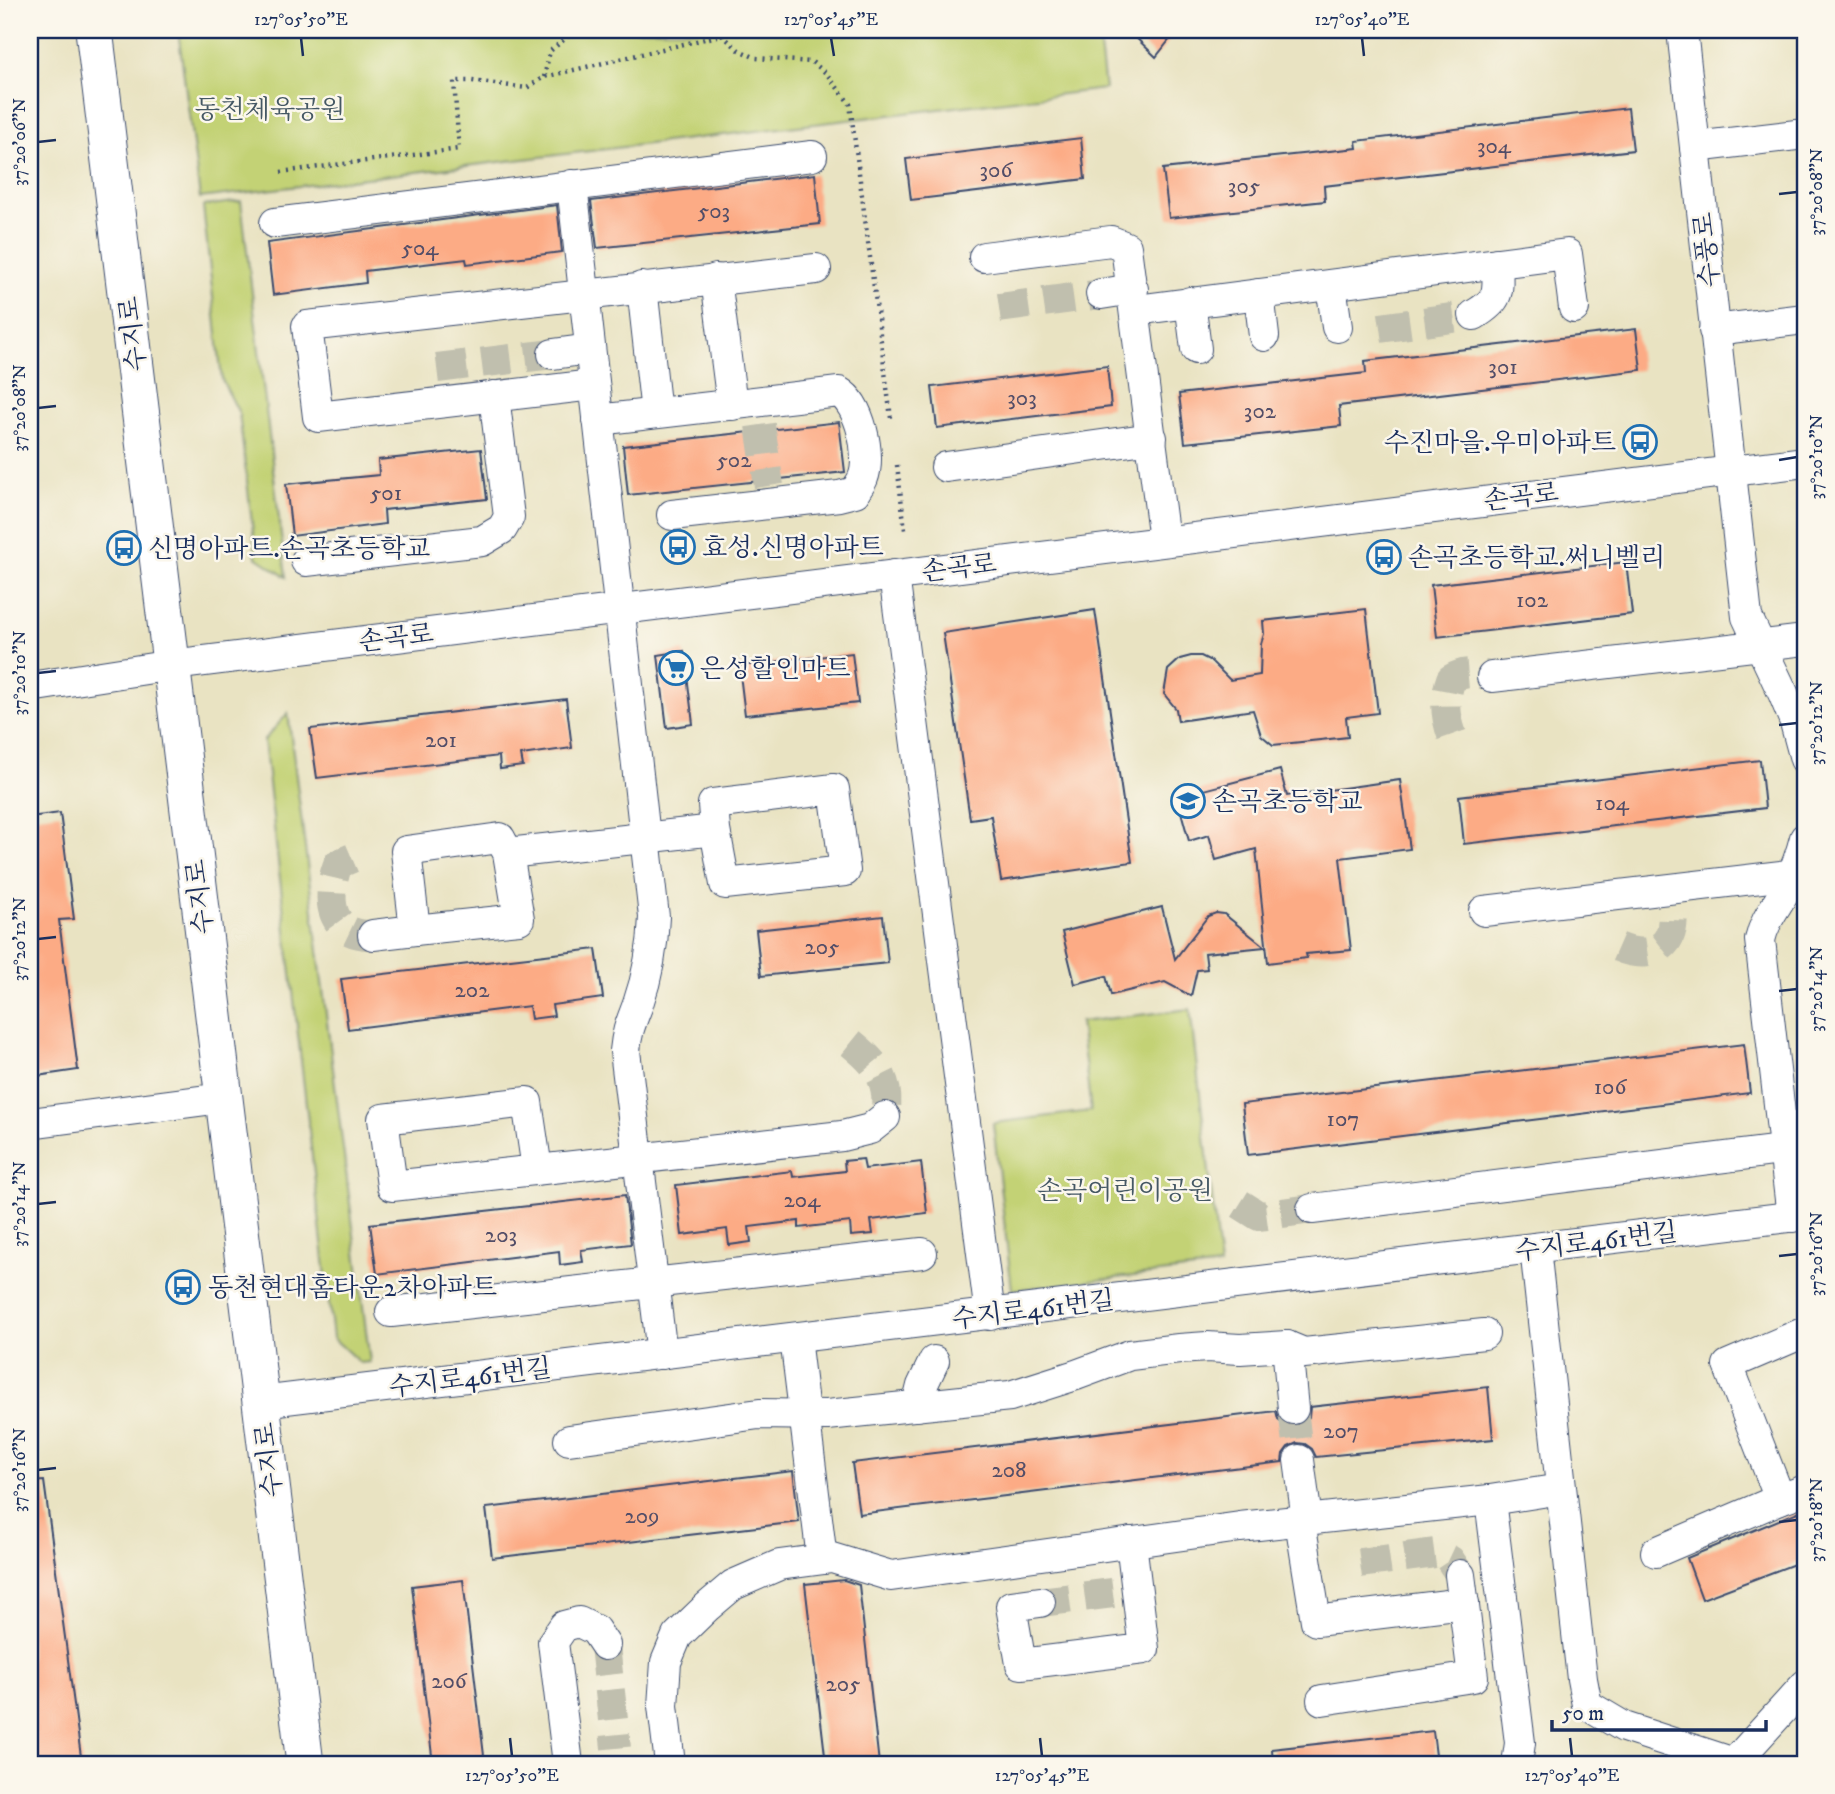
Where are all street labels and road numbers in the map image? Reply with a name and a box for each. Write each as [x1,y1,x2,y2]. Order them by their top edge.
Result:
street label: 수풍로 [1687,211,1728,289]
street label: 수지로 [113,294,154,373]
street label: 손곡로 [1482,477,1561,518]
street label: 손곡로 [920,548,999,589]
street label: 손곡로 [357,618,436,659]
street label: 수지로 [180,857,221,936]
street label: 수지로461번길 [1513,1216,1679,1269]
street label: 수지로461번길 [950,1284,1116,1337]
street label: 수지로461번길 [387,1352,553,1405]
street label: 수지로 [249,1420,290,1499]

